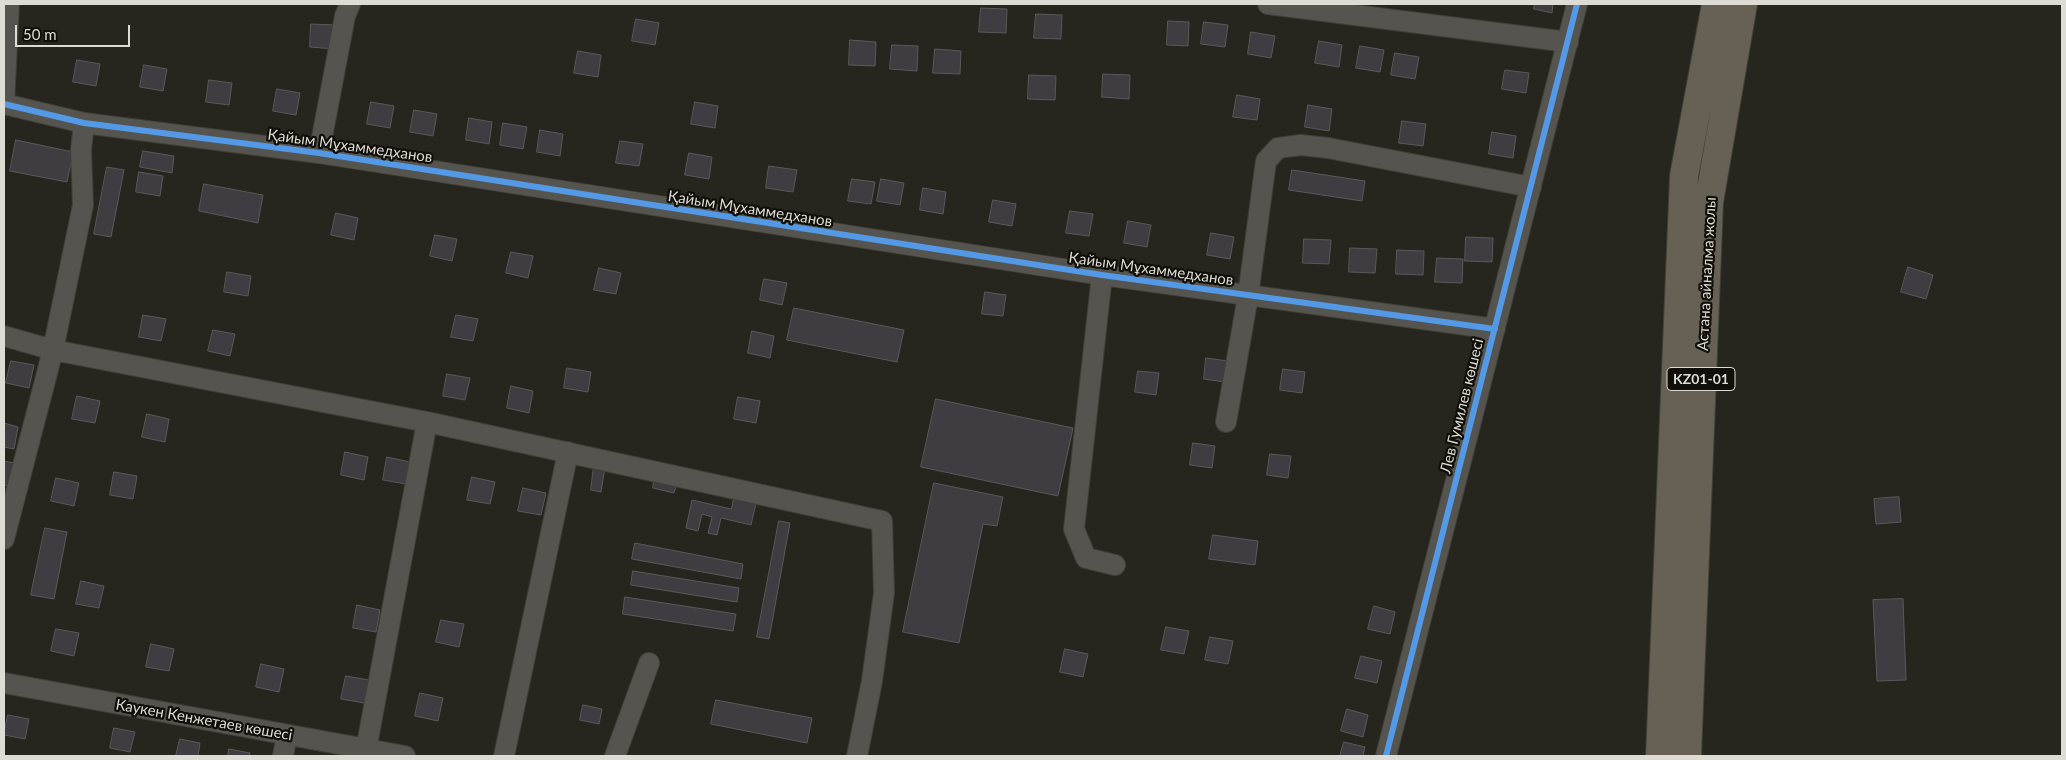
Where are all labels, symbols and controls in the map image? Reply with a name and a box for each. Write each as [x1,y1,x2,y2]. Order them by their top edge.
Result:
scale bar [18,15,132,47]
text: 50 m [23,25,57,43]
street label: Қайым Мұхаммедханов [267,126,433,166]
street label: Қайым Мұхаммедханов [667,187,833,231]
street label: Астана айналма жолы [1694,197,1720,351]
street label: Қайым Мұхаммедханов [1068,249,1234,289]
street label: Лев Гумилев көшесі [1437,337,1487,475]
road number: KZ01-01 [1667,368,1735,390]
street label: Каукен Кенжетаев көшесі [114,696,294,744]

